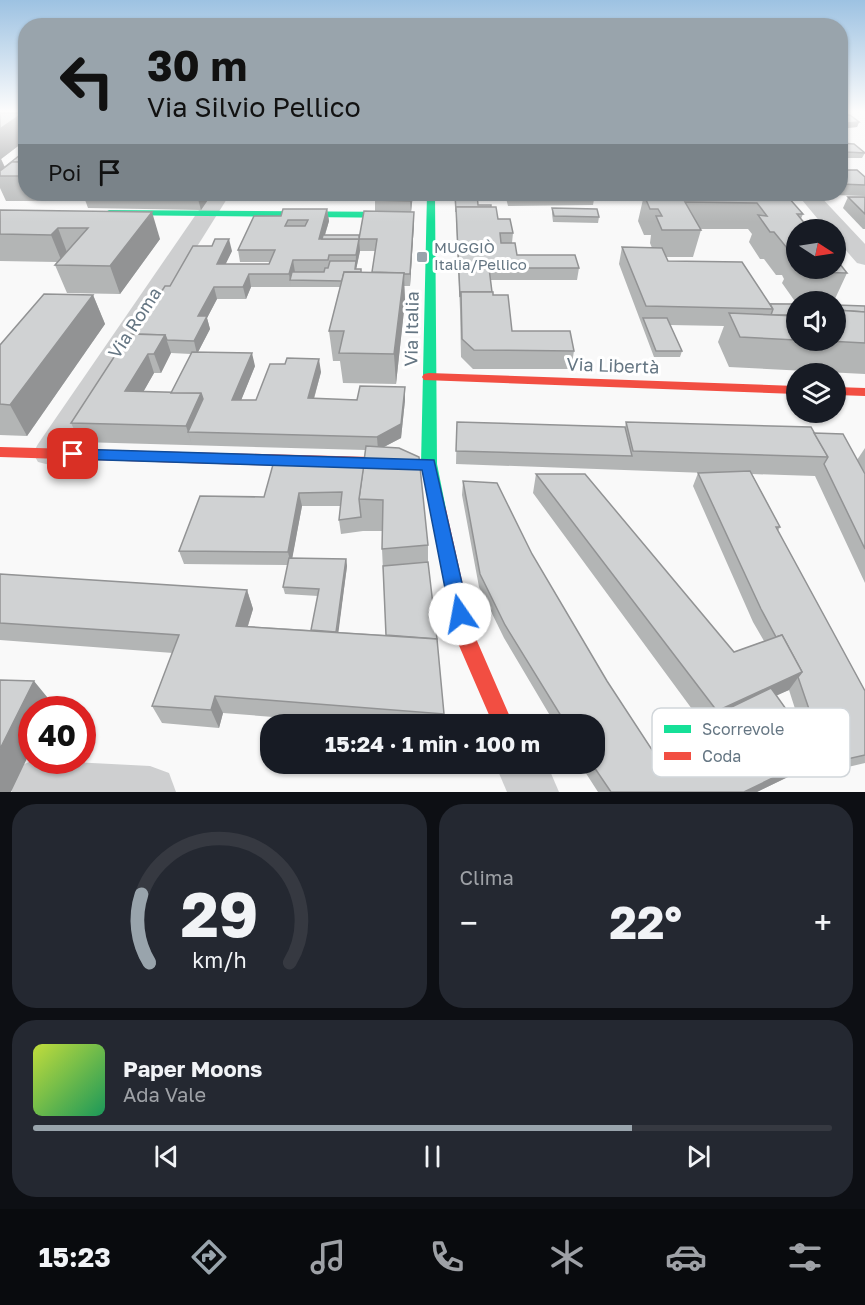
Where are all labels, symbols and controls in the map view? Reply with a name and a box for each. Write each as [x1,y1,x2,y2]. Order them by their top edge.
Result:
text: 30 m [147,40,247,90]
icon: left [48,42,126,120]
text: Via Silvio Pellico [147,91,361,123]
icon: arrive [93,156,126,189]
text: Poi [48,159,81,186]
north arrow [786,219,846,279]
map controls [786,219,846,423]
place label: MUGGIÒ Italia/Pellico [434,238,527,273]
marker: MUGGIÒ Italia/Pellico [415,250,429,264]
street label: Via Roma [103,283,165,362]
street label: Via Italia [399,291,423,367]
button: sound [786,291,846,351]
street label: Via Libertà [566,352,660,378]
button: layers [786,363,846,423]
pin [47,428,98,479]
icon: arrive [56,437,89,470]
position arrow [428,582,492,646]
speed limit sign: 40 [18,696,96,774]
legend [652,708,850,777]
text: Scorrevole [702,719,784,739]
text: 15:24 · 1 min · 100 m [325,730,540,757]
text: Coda [702,746,741,766]
text: Clima [460,865,514,889]
text: 29 [180,876,258,951]
text: 22° [610,895,682,949]
text: − [460,903,478,942]
text: + [814,903,832,942]
text: km/h [192,947,247,973]
text: Paper Moons [123,1055,262,1082]
text: Ada Vale [123,1082,206,1106]
icon: previous [150,1140,183,1173]
icon: pause [416,1140,449,1173]
icon: next [682,1140,715,1173]
icon: directions [188,1236,230,1278]
icon: music [307,1236,349,1278]
icon: phone [426,1236,468,1278]
icon: climate [546,1236,588,1278]
icon: car [665,1236,707,1278]
icon: filters [784,1236,826,1278]
text: 15:23 [39,1241,111,1273]

